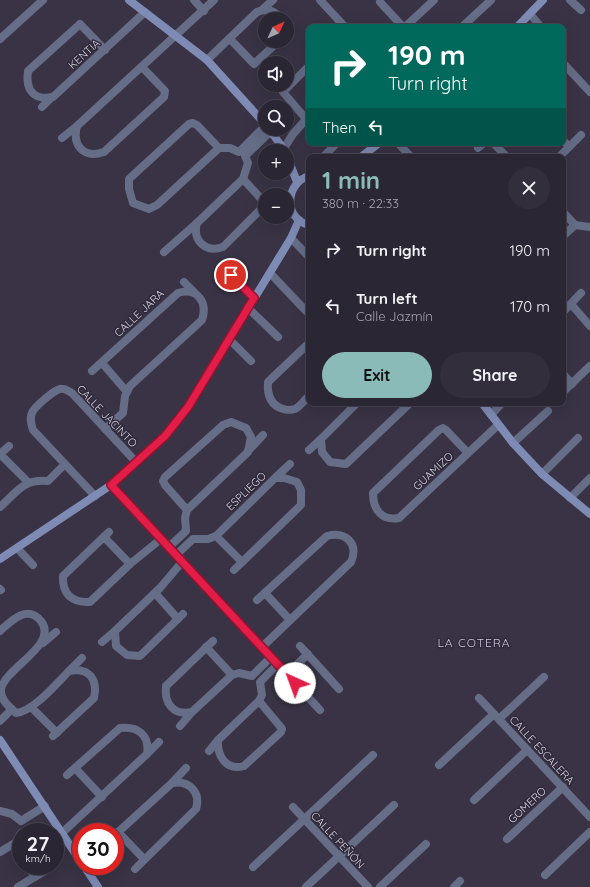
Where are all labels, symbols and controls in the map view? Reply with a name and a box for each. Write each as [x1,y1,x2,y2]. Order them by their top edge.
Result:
north arrow [258,12,294,48]
map controls [258,12,294,224]
street label: KENTIA [65,36,103,72]
text: 190 m [388,37,466,72]
icon: right [322,40,374,92]
button: sound [258,56,294,92]
text: Turn right [388,72,468,95]
button: search [258,100,294,136]
icon: left [365,116,387,138]
text: Then [322,118,357,137]
button: + [258,144,294,180]
text: 1 min [322,165,380,195]
button: close [508,167,550,209]
button: − [258,188,294,224]
text: 380 m · 22:33 [322,195,399,211]
icon: right [322,239,344,261]
text: Turn right [356,241,427,260]
text: 190 m [509,241,550,260]
pin [214,258,248,292]
icon: arrive [220,264,242,286]
street label: CALLE JARA [111,286,167,340]
text: Turn left [356,289,418,308]
icon: left [322,295,344,317]
text: 170 m [510,297,550,316]
text: Calle Jazmín [356,308,433,324]
button: Exit [322,352,432,398]
button: Share [440,352,550,398]
street label: CALLE JACINTO [74,382,140,450]
street label: GUAMIZO [410,449,456,493]
street label: ESPLIEGO [223,469,269,513]
district label: LA COTERA [437,635,511,650]
position arrow [274,662,316,704]
street label: CALLE ESCALERA [507,713,577,787]
street label: GOMERO [505,784,549,826]
street label: CALLE PEÑÓN [308,809,368,871]
speed limit sign: 30 [72,823,124,875]
text: 27 [27,831,49,856]
text: km/h [25,852,51,865]

